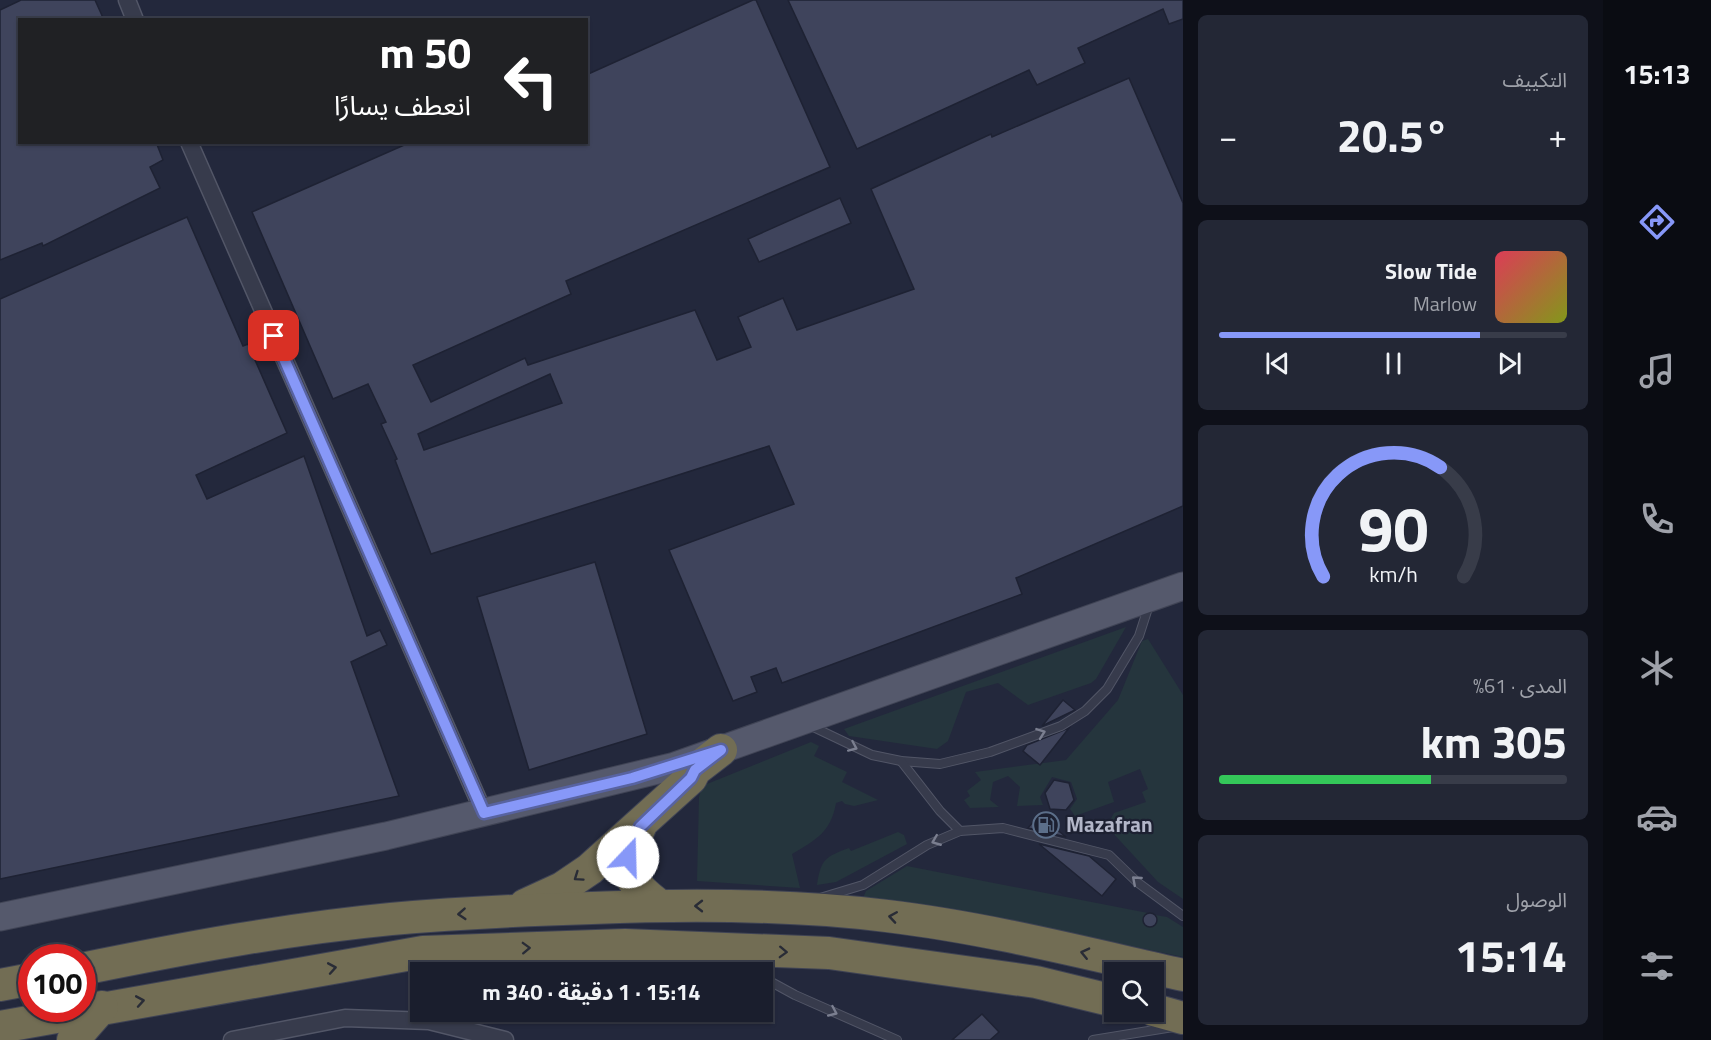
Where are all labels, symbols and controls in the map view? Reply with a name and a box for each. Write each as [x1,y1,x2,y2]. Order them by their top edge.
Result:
text: 50 m [379,20,471,84]
icon: left [492,42,570,120]
text: 15:13 [1623,53,1691,94]
text: التكييف [1503,64,1567,95]
text: انعطف يسارًا [334,84,471,125]
text: 20.5° [1337,101,1449,169]
text: − [1219,111,1237,161]
text: + [1549,111,1567,161]
icon: directions [1636,201,1678,243]
text: Slow Tide [1385,254,1477,288]
text: Marlow [1413,288,1477,319]
pin [248,310,299,361]
icon: arrive [257,319,290,352]
icon: previous [1261,347,1294,380]
icon: pause [1377,347,1410,380]
icon: next [1493,347,1526,380]
icon: music [1636,350,1678,392]
text: 90 [1358,480,1428,575]
icon: phone [1636,498,1678,540]
text: km/h [1369,558,1417,590]
icon: climate [1636,647,1678,689]
text: المدى · 61% [1473,670,1567,701]
text: 305 km [1421,707,1567,775]
one-way arrow [1035,728,1046,741]
one-way arrow [847,740,858,752]
icon: car [1636,796,1678,838]
place label: Mazafran [1066,808,1153,840]
fuel station icon: Mazafran [1031,810,1061,840]
position arrow [596,825,660,889]
one-way arrow [931,834,942,846]
one-way arrow [574,870,585,881]
one-way arrow [1132,877,1143,888]
text: الوصول [1506,884,1567,915]
one-way arrow [694,900,703,912]
one-way arrow [458,907,467,920]
one-way arrow [889,912,898,924]
text: 15:14 [1455,921,1567,989]
one-way arrow [521,942,530,954]
speed limit sign: 100 [18,944,96,1022]
icon: filters [1636,945,1678,987]
one-way arrow [779,946,788,958]
one-way arrow [1080,947,1090,960]
one-way arrow [327,962,337,974]
map controls [1104,962,1164,1022]
button: search [1104,962,1164,1022]
text: 15:14 · 1 دقيقة · 340 m [482,975,701,1009]
one-way arrow [135,995,145,1008]
one-way arrow [827,1005,838,1017]

